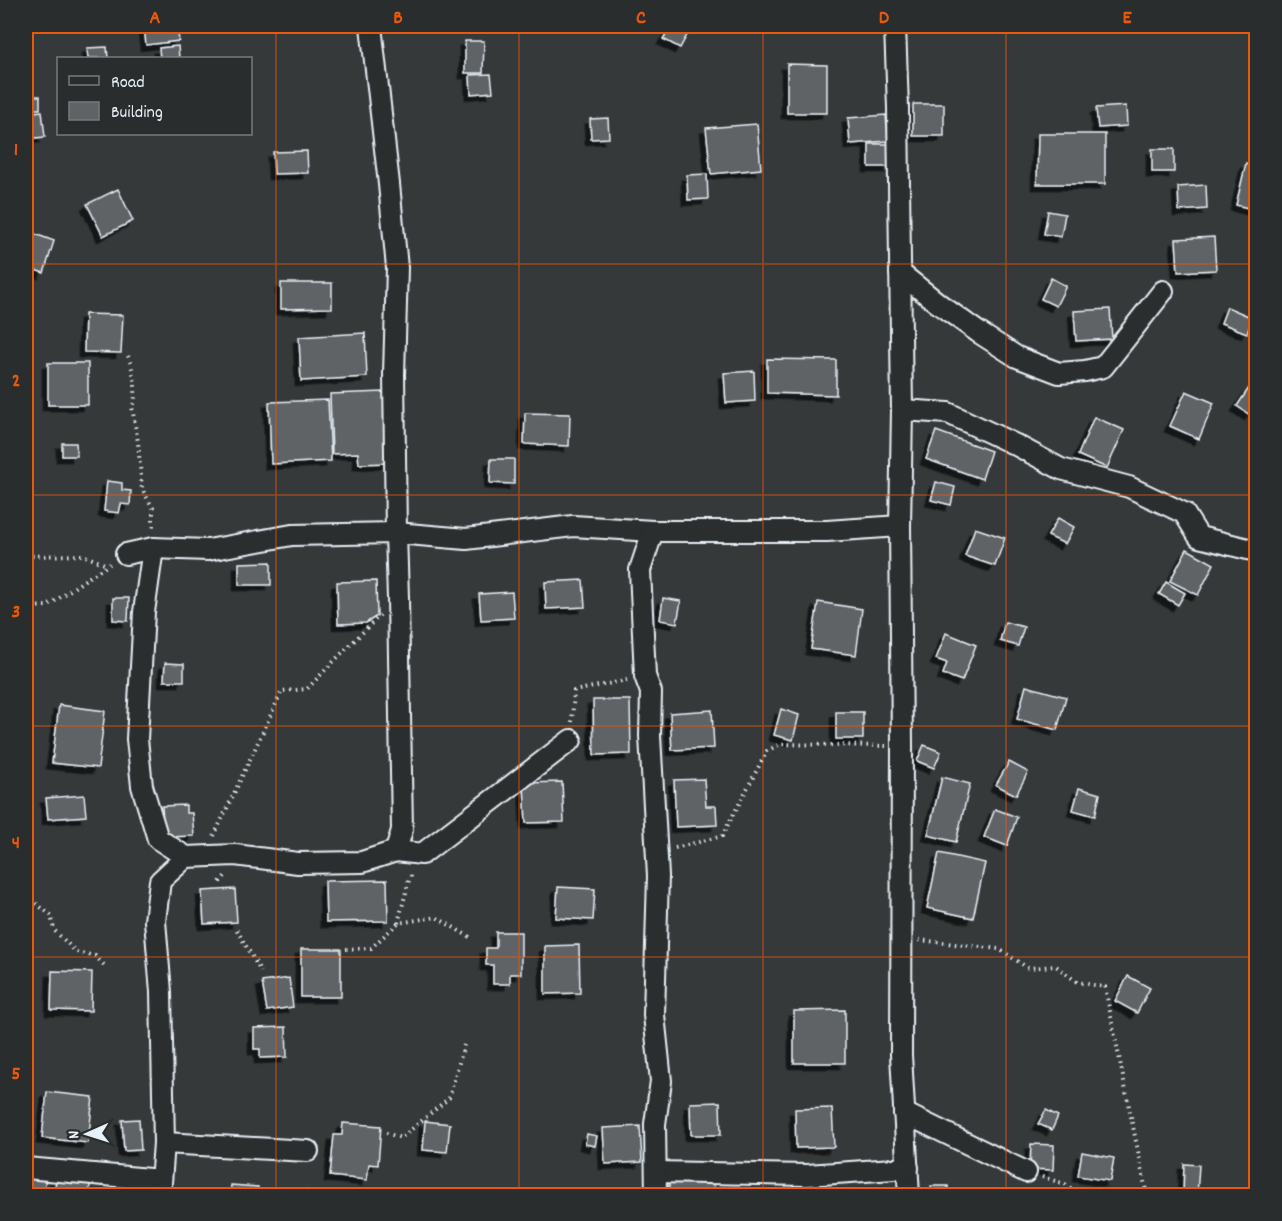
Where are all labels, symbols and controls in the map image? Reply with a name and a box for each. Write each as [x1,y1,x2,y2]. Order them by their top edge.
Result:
text: A [150,5,161,33]
text: B [393,5,403,33]
text: C [636,5,646,33]
text: D [879,5,890,33]
text: E [1122,5,1132,33]
legend [57,57,252,135]
text: Road [111,71,145,96]
text: Building [111,101,163,126]
text: 1 [14,137,18,165]
text: 2 [12,368,20,396]
text: 3 [12,599,20,627]
text: 4 [12,830,20,858]
text: 5 [11,1061,21,1089]
north arrow [57,1104,117,1164]
text: N [63,1130,86,1139]

